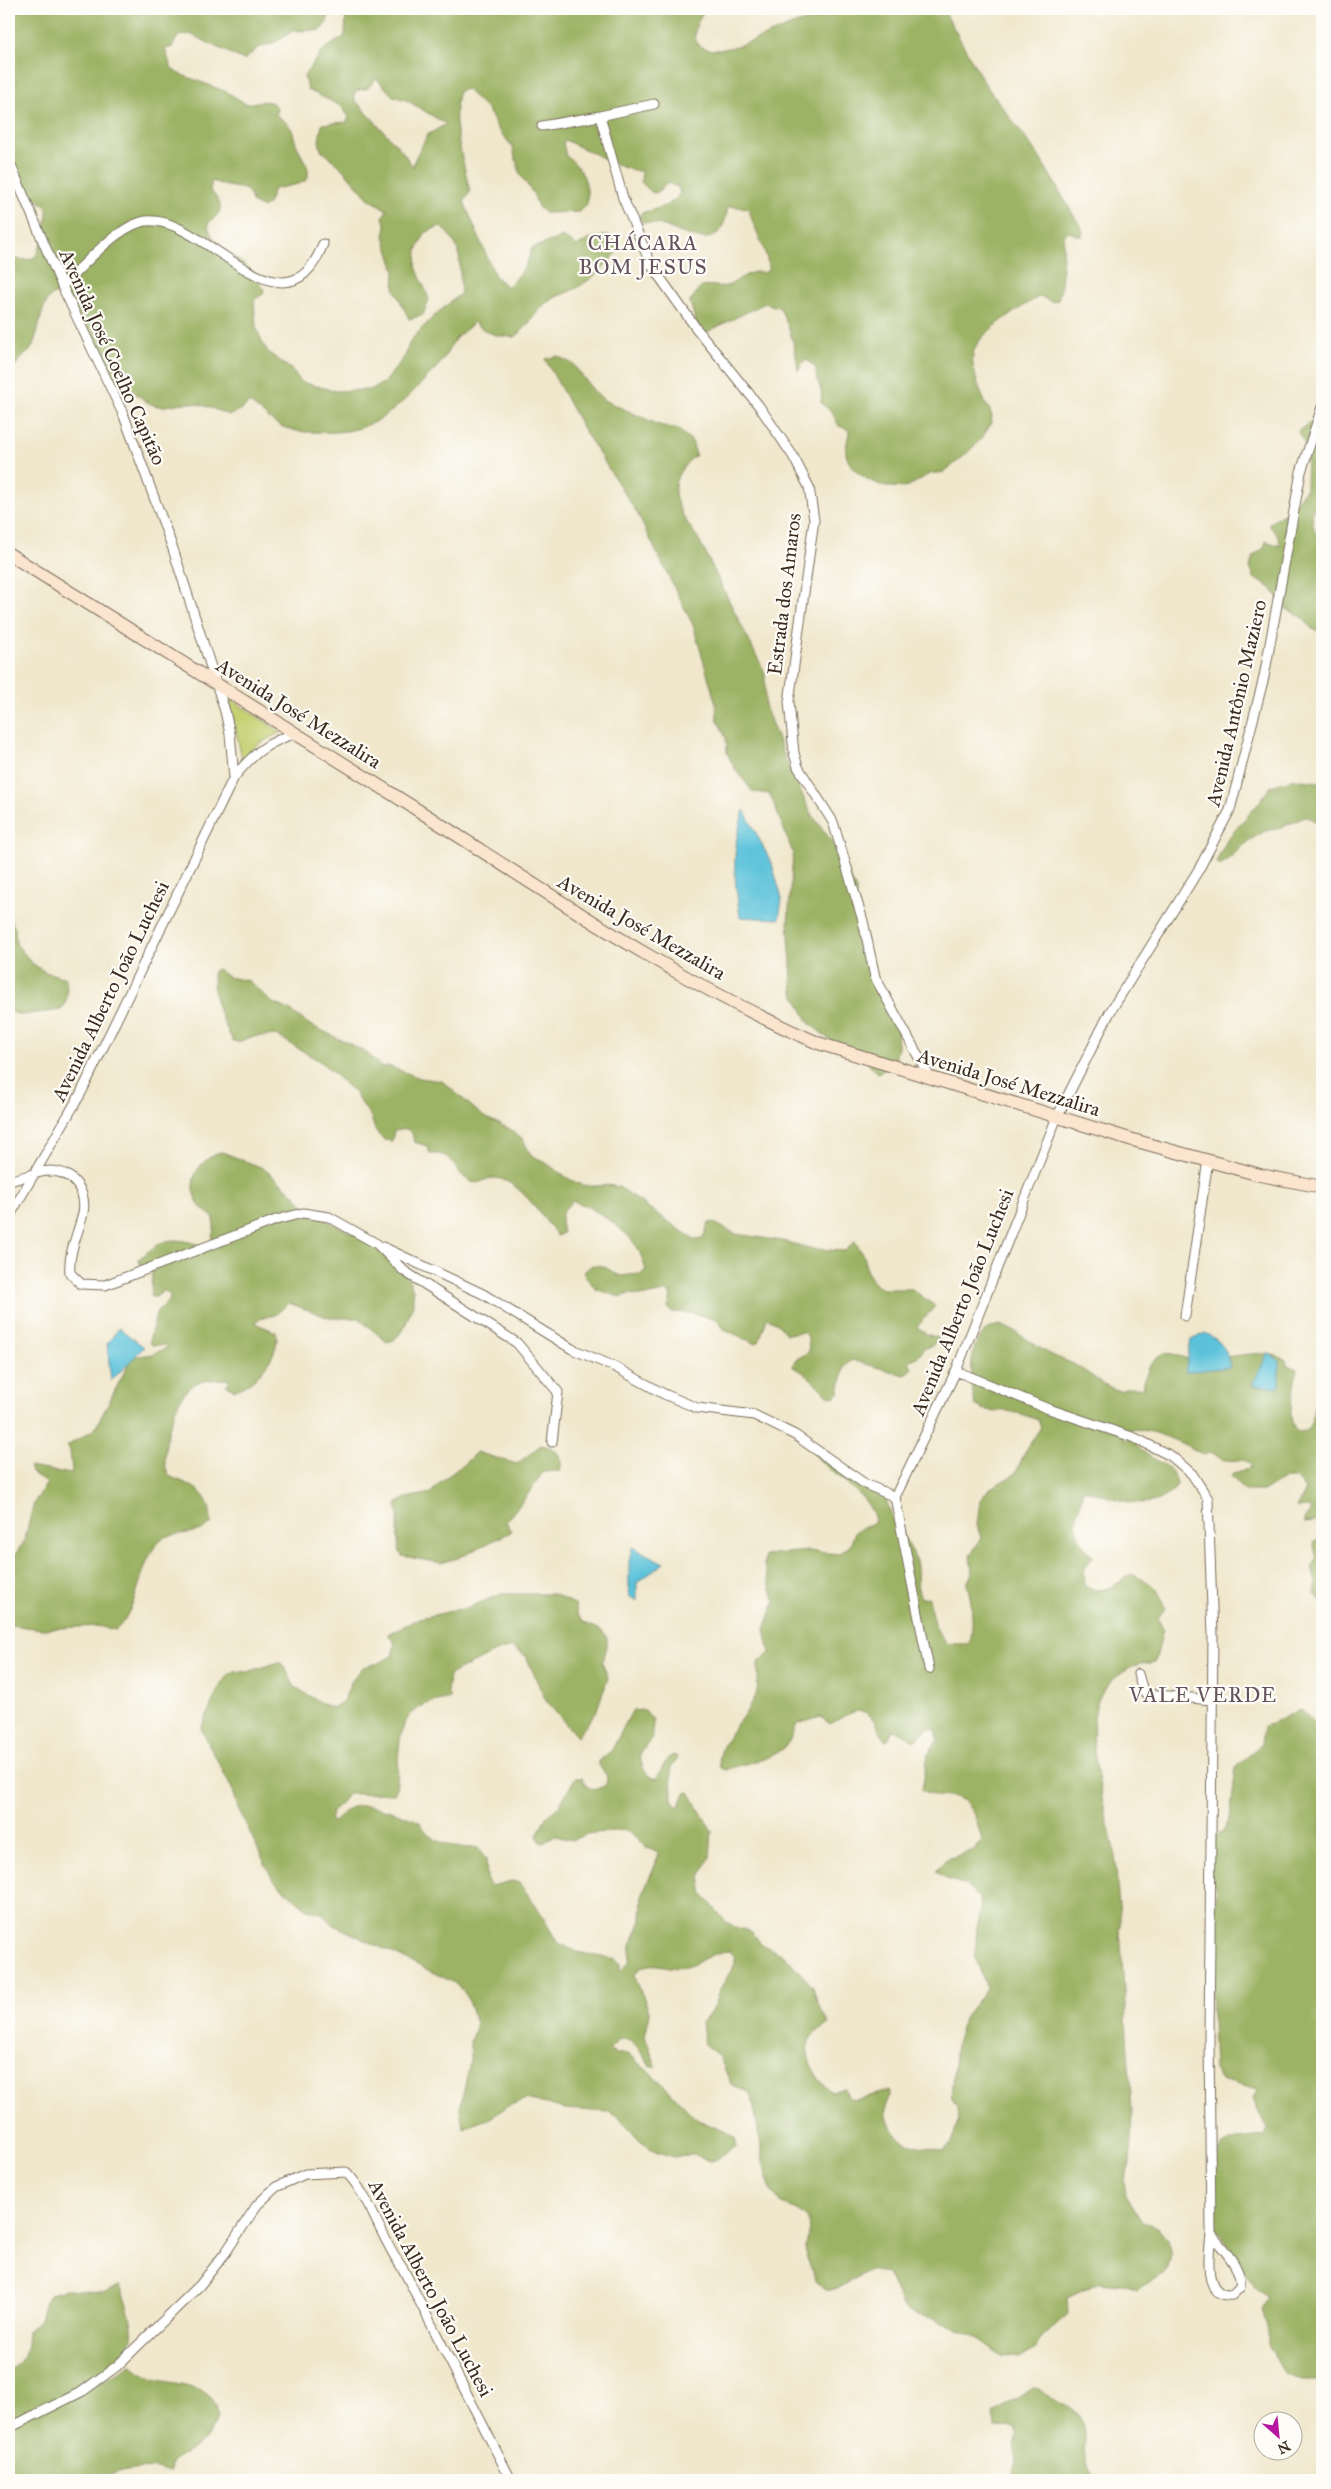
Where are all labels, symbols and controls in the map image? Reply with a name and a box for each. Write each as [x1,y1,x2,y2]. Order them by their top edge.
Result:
district label: CHÁCARA BOM JESUS [579,230,707,280]
street label: Avenida José Coelho Capitão [53,244,171,469]
street label: Estrada dos Amaros [762,512,806,676]
street label: Avenida Antônio Maziero [1200,597,1271,810]
street label: Avenida José Mezzalira [211,652,386,775]
street label: Avenida José Mezzalira [552,869,731,986]
street label: Avenida Alberto João Luchesi [46,876,175,1107]
street label: Avenida José Mezzalira [914,1042,1104,1122]
street label: Avenida Alberto João Luchesi [905,1185,1020,1420]
district label: VALE VERDE [1128,1682,1277,1708]
street label: Avenida Alberto João Luchesi [362,2174,499,2402]
north arrow [1254,2412,1304,2462]
text: N [1274,2437,1293,2457]

